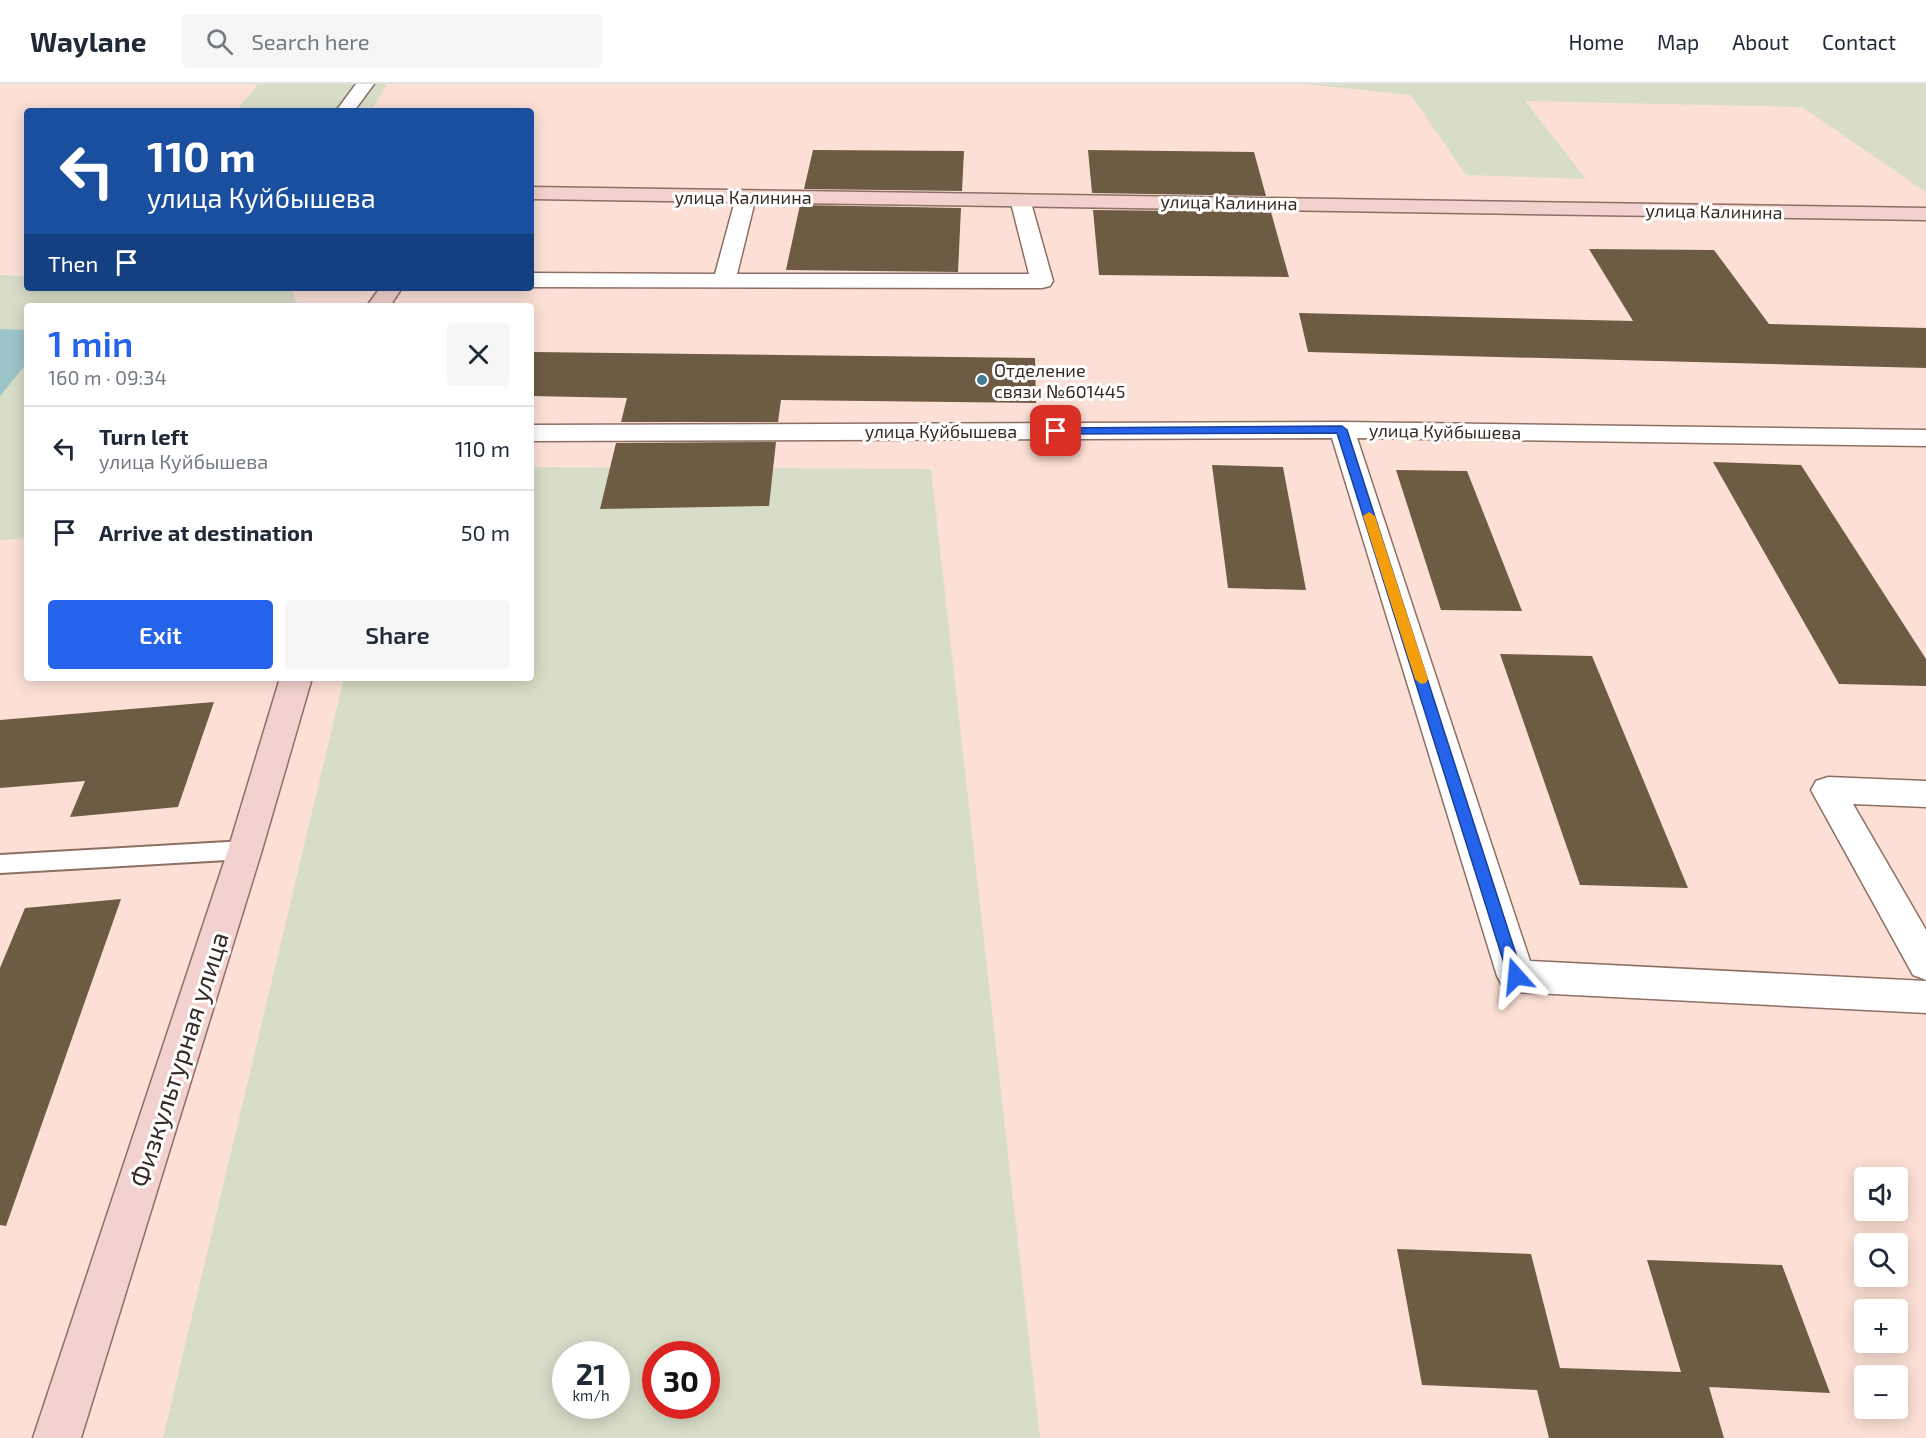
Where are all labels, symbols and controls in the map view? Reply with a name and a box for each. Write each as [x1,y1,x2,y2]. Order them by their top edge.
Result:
search box [182,14,602,68]
text: Waylane [30,24,146,58]
icon: search [203,25,236,58]
text: Search here [251,28,370,54]
text: Home [1568,29,1624,54]
text: Map [1657,29,1699,54]
text: About [1732,29,1789,54]
text: Contact [1822,29,1896,54]
text: 110 m [147,130,256,180]
icon: left [48,132,126,210]
text: улица Куйбышева [147,181,376,213]
street label: улица Калинина [674,186,812,208]
street label: улица Калинина [1160,190,1298,214]
street label: улица Калинина [1645,199,1783,223]
icon: arrive [110,246,143,279]
text: Then [48,250,98,276]
text: 1 min [48,321,133,364]
button: close [447,323,510,386]
place label: Отделение связи №601445 [994,359,1125,402]
text: 160 m · 09:34 [48,365,167,389]
marker: Отделение связи №601445 [975,373,989,387]
pin [1030,405,1081,456]
icon: arrive [1039,414,1072,447]
street label: улица Куйбышева [1369,419,1521,443]
street label: улица Куйбышева [865,420,1017,442]
text: Turn left [99,423,188,449]
icon: left [48,432,81,465]
text: 110 m [455,435,510,461]
text: улица Куйбышева [99,449,268,473]
icon: arrive [48,516,81,549]
text: Arrive at destination [99,519,313,545]
text: 50 m [461,519,510,545]
button: Exit [48,600,273,669]
button: Share [285,600,510,669]
street label: Физкультурная улица [122,927,235,1191]
position arrow [1484,944,1548,1008]
map controls [1854,1167,1908,1419]
button: sound [1854,1167,1908,1221]
button: search [1854,1233,1908,1287]
button: + [1854,1299,1908,1353]
speed limit sign: 30 [642,1341,720,1419]
text: 21 [576,1355,606,1391]
button: − [1854,1365,1908,1419]
text: km/h [572,1386,610,1404]

